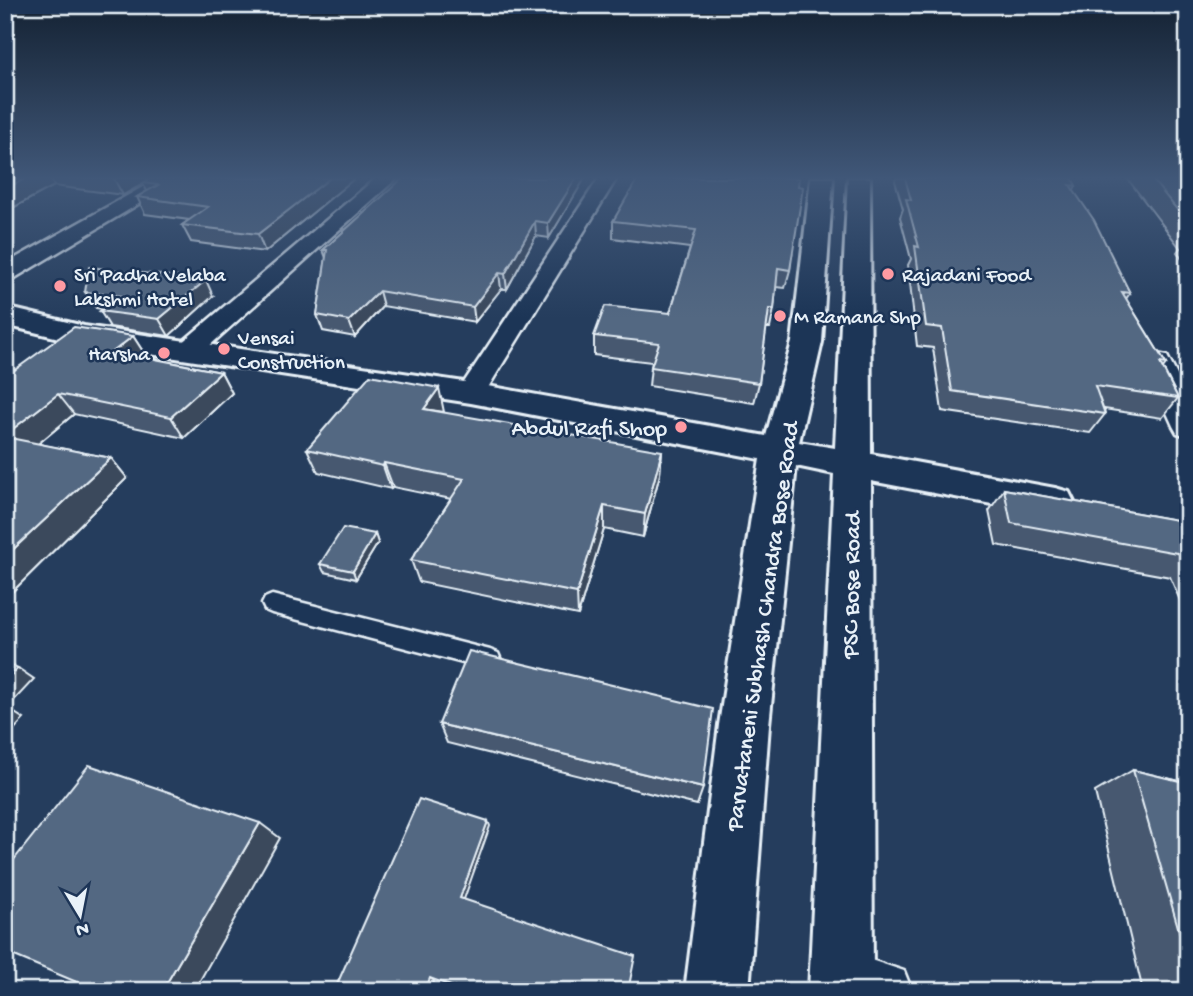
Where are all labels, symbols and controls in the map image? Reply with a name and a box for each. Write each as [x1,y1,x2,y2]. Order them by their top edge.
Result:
place label: Sri Padha Velaba Lakshmi Hotel [74,265,227,314]
place label: Rajadani Food [902,265,1032,290]
marker: Rajadani Food [880,266,896,282]
marker: Sri Padha Velaba Lakshmi Hotel [52,278,68,294]
place label: M Ramana Shp [794,307,921,332]
marker: M Ramana Shp [772,308,788,324]
place label: Vensai Construction [237,328,345,377]
marker: Vensai Construction [216,341,232,357]
place label: Harsha [88,344,151,369]
marker: Harsha [156,345,172,361]
place label: Abdul Rafi Shop [511,416,667,445]
street label: Parvataneni Subhash Chandra Bose Road [721,418,808,834]
marker: Abdul Rafi Shop [673,419,689,435]
street label: PSC Bose Road [838,509,869,660]
north arrow [46,880,116,950]
text: N [74,916,90,941]

